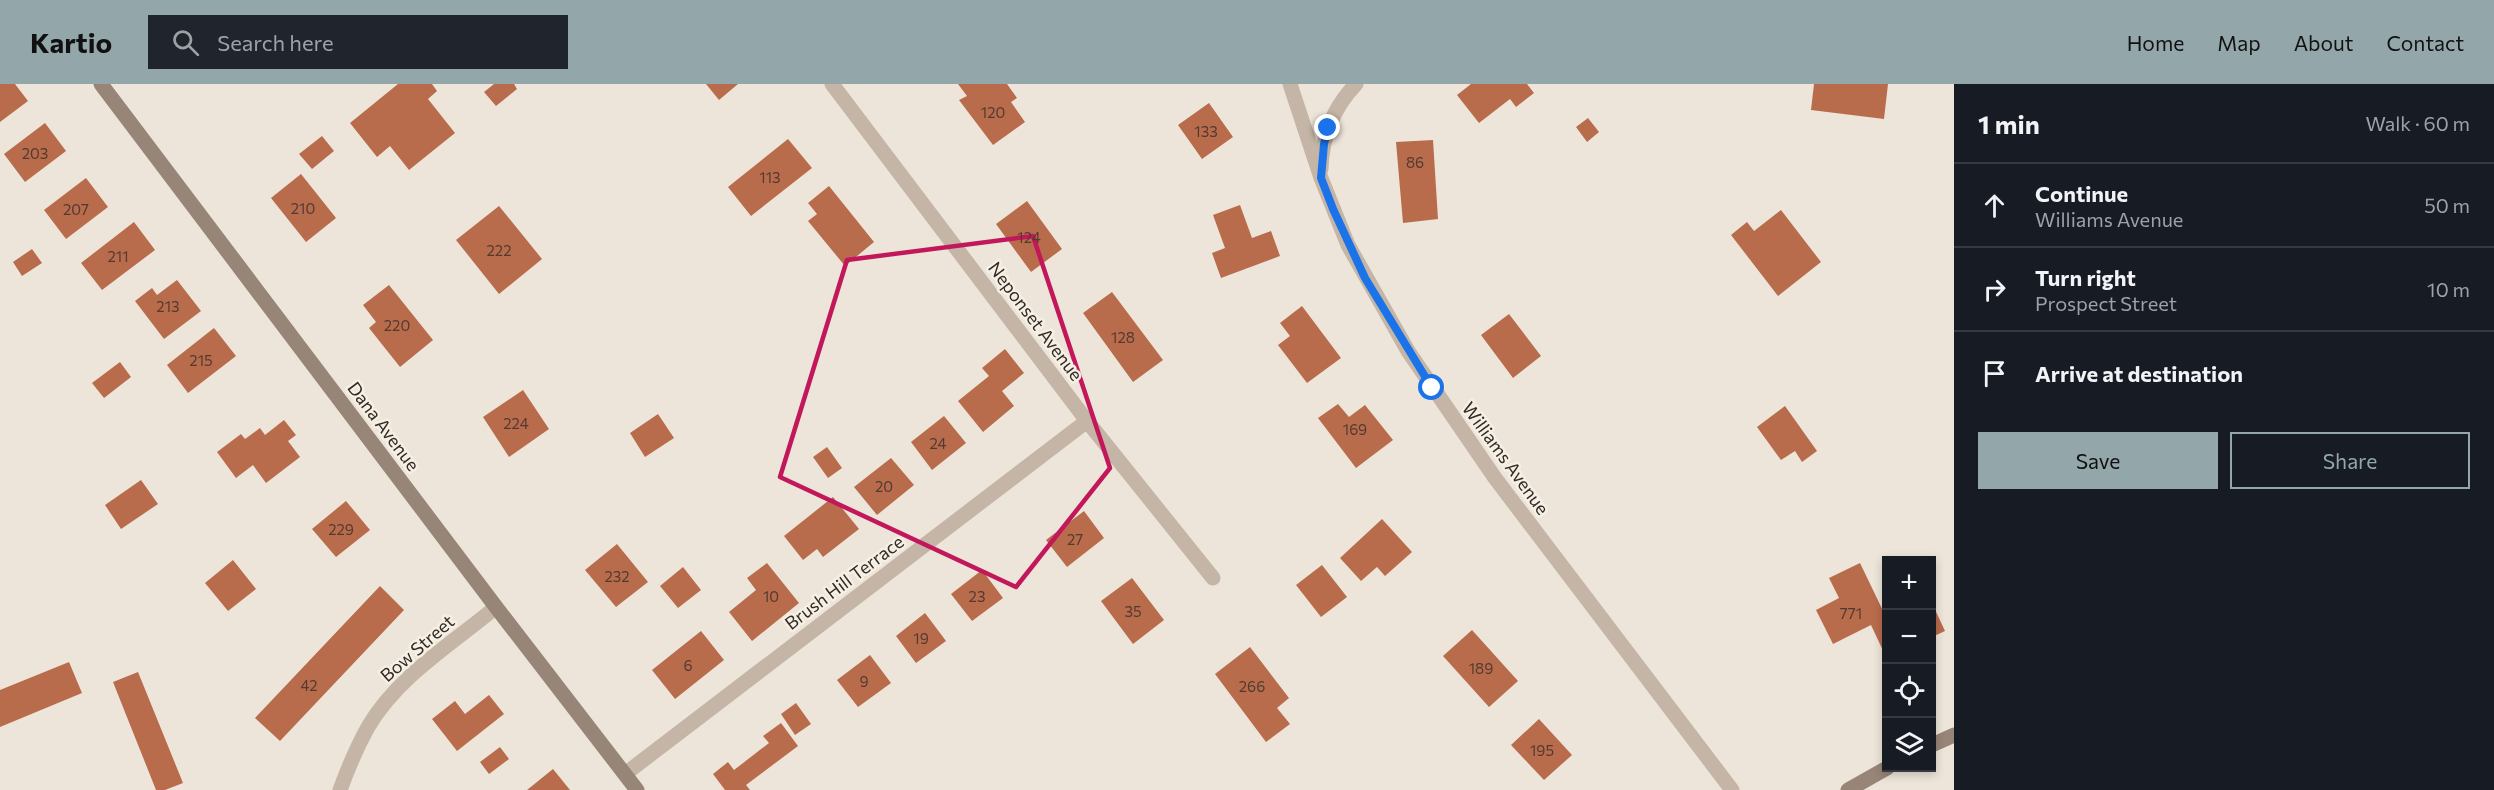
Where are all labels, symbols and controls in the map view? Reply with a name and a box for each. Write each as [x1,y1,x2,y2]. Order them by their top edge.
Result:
search box [148,15,568,69]
text: Kartio [30,25,112,59]
icon: search [169,26,202,59]
text: Search here [217,29,334,56]
text: Home [2127,30,2184,55]
text: Map [2217,30,2261,55]
text: About [2294,30,2353,55]
text: Contact [2386,30,2464,55]
house number: 120 [981,103,1005,121]
text: 1 min [1978,108,2040,139]
text: Walk · 60 m [2365,111,2470,135]
route end [1314,114,1340,140]
house number: 133 [1194,122,1218,140]
house number: 203 [22,144,48,162]
house number: 86 [1406,153,1424,171]
house number: 113 [759,168,781,186]
text: Continue [2035,180,2128,207]
icon: ahead [1978,189,2011,222]
text: 50 m [2424,193,2470,217]
house number: 210 [291,199,315,217]
house number: 207 [63,200,89,218]
text: Williams Avenue [2035,207,2183,231]
house number: 124 [1017,228,1041,246]
house number: 222 [487,241,511,259]
house number: 211 [107,247,129,265]
street label: Neponset Avenue [984,257,1088,385]
text: Turn right [2035,264,2136,291]
icon: right [1978,273,2011,306]
text: 10 m [2427,277,2470,301]
text: Prospect Street [2035,291,2177,315]
house number: 213 [156,297,180,315]
house number: 220 [384,316,410,334]
house number: 128 [1111,328,1135,346]
house number: 215 [189,351,213,369]
icon: arrive [1978,357,2011,390]
text: Arrive at destination [2035,360,2243,387]
route start [1418,374,1444,400]
street label: Dana Avenue [343,377,425,475]
street label: Williams Avenue [1458,398,1554,518]
house number: 224 [503,414,529,432]
house number: 169 [1343,420,1367,438]
button: Save [1978,432,2218,489]
button: Share [2230,432,2470,489]
house number: 24 [929,434,947,452]
house number: 20 [875,477,893,495]
house number: 229 [328,520,354,538]
street label: Brush Hill Terrace [780,530,908,634]
house number: 27 [1067,530,1083,548]
map controls [1882,556,1936,772]
button: + [1882,556,1936,610]
house number: 232 [604,567,630,585]
house number: 10 [763,587,779,605]
house number: 23 [969,587,985,605]
house number: 35 [1124,602,1142,620]
house number: 771 [1840,604,1862,622]
street label: Bow Street [376,610,458,686]
button: − [1882,610,1936,664]
house number: 19 [913,629,929,647]
house number: 6 [683,656,693,674]
house number: 189 [1469,659,1493,677]
button: locate [1882,664,1936,718]
house number: 9 [859,672,869,690]
house number: 42 [300,676,318,694]
house number: 266 [1239,677,1265,695]
button: layers [1882,718,1936,772]
house number: 195 [1530,741,1554,759]

